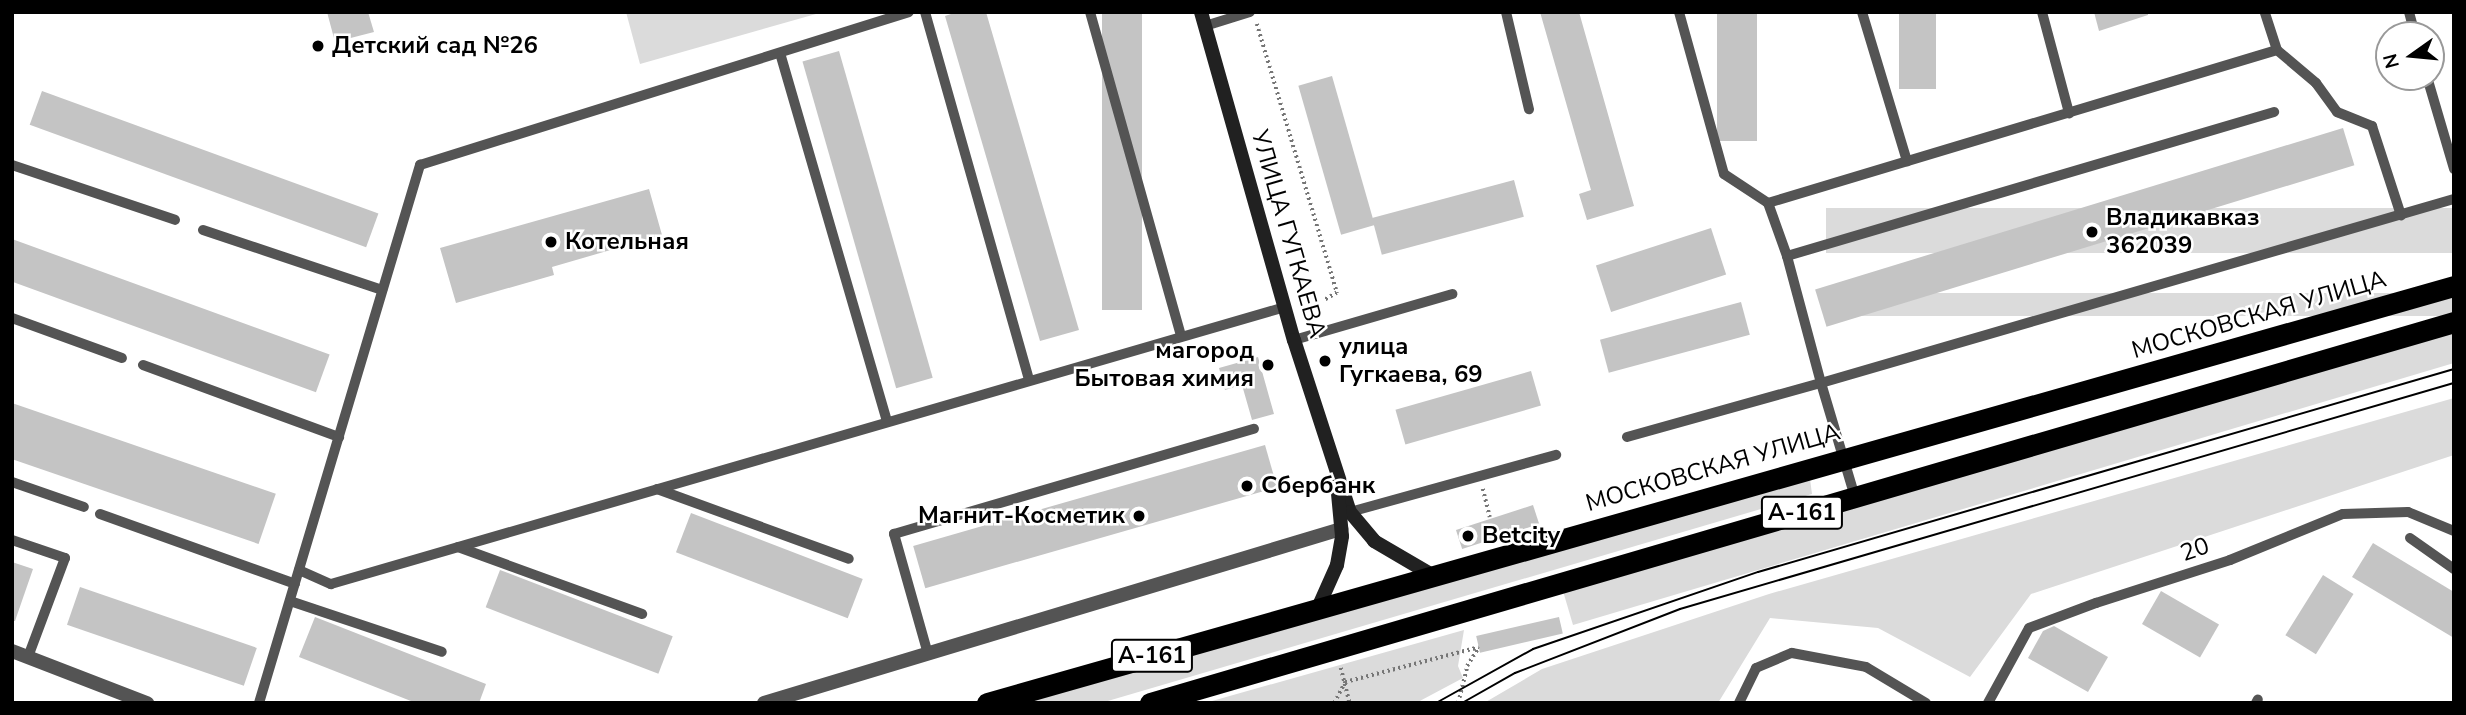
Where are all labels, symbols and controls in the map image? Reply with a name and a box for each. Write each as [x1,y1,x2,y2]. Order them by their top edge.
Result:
north arrow [2375,21,2445,91]
place label: Детский сад №26 [332,32,538,60]
marker: Детский сад №26 [310,38,326,54]
text: N [2377,51,2406,71]
street label: УЛИЦА ГУГКАЕВА [1245,127,1331,341]
place label: Владикавказ 362039 [2106,204,2259,260]
marker: Владикавказ 362039 [2084,224,2100,240]
place label: Котельная [565,228,689,256]
marker: Котельная [543,234,559,250]
street label: МОСКОВСКАЯ УЛИЦА [2128,265,2390,365]
place label: улица Гугкаева, 69 [1339,333,1483,389]
place label: магород Бытовая химия [1074,337,1254,393]
marker: улица Гугкаева, 69 [1317,353,1333,369]
marker: магород Бытовая химия [1260,357,1276,373]
street label: МОСКОВСКАЯ УЛИЦА [1582,418,1844,518]
place label: Сбербанк [1261,472,1375,500]
marker: Сбербанк [1239,478,1255,494]
road number: А-161 [1760,494,1844,533]
place label: Магнит-Косметик [918,502,1125,530]
marker: Магнит-Косметик [1131,508,1147,524]
place label: Betcity [1482,522,1560,550]
marker: Betcity [1460,528,1476,544]
street label: 20 [2177,532,2213,568]
road number: А-161 [1110,636,1194,676]

